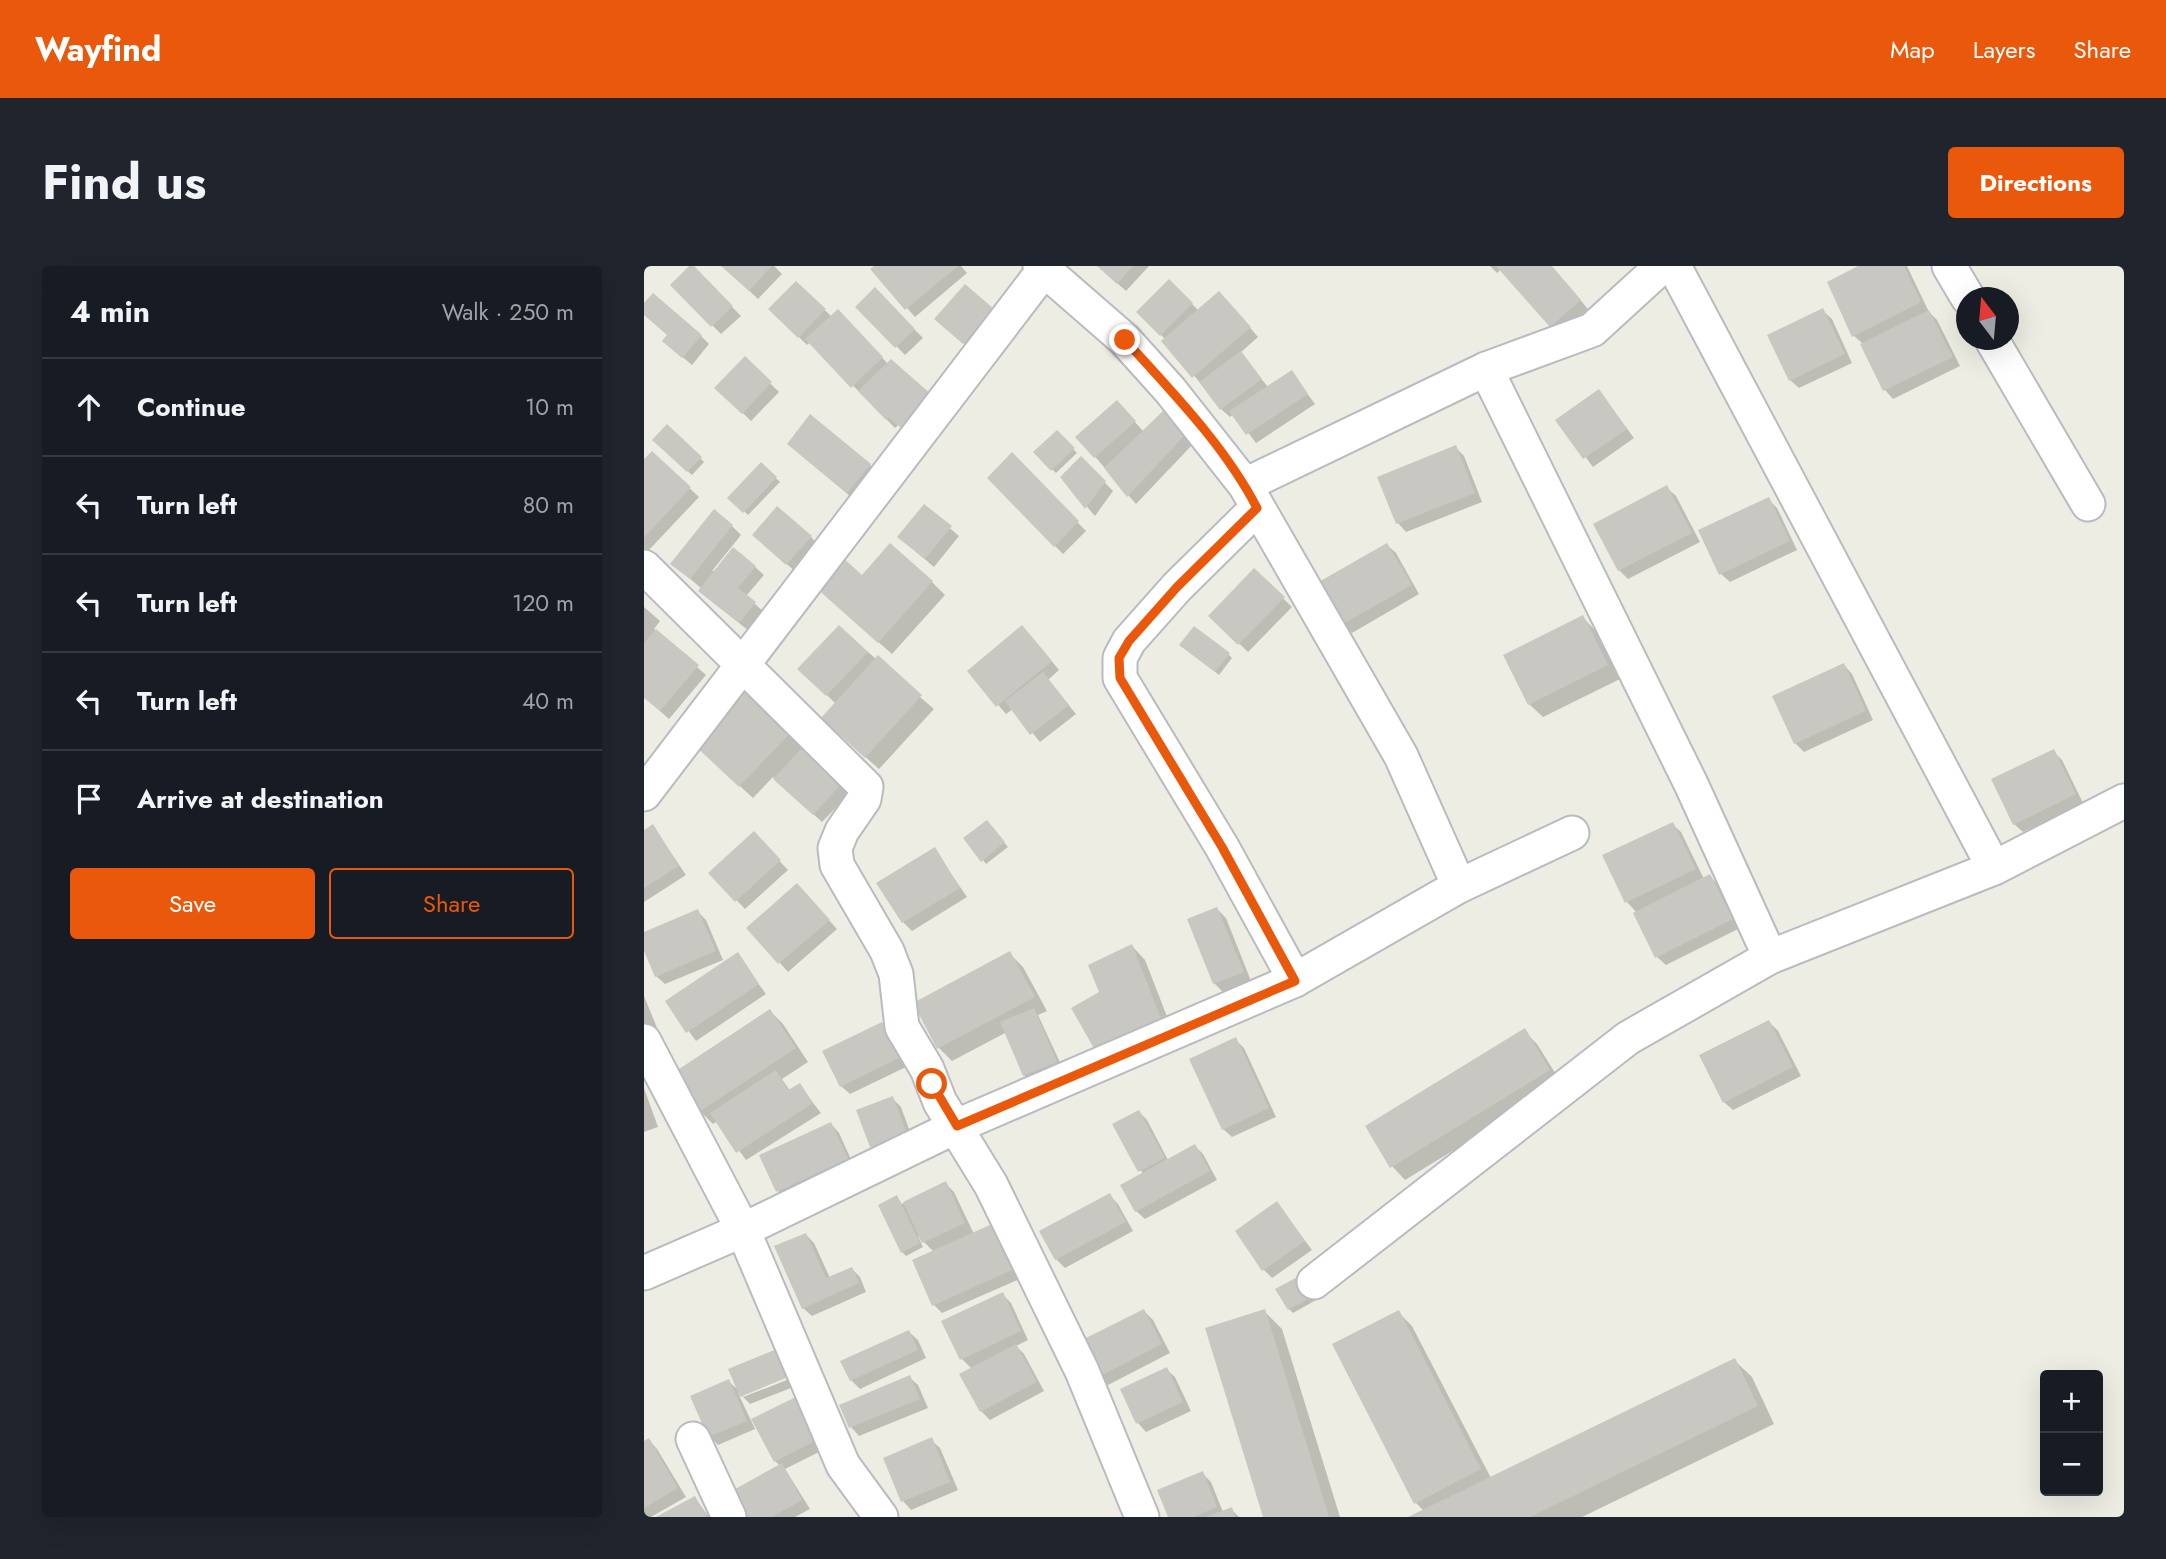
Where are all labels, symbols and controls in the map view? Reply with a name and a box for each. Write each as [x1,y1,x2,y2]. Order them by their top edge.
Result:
text: Wayfind [35,26,161,73]
text: Map [1890,32,1935,67]
text: Layers [1973,32,2035,67]
text: Share [2073,32,2131,67]
text: Find us [42,147,206,217]
button: Directions [1948,147,2124,218]
north arrow [1956,287,2019,350]
text: 4 min [70,290,150,333]
text: Walk · 250 m [442,295,574,329]
route end [1109,324,1140,355]
icon: ahead [70,388,108,426]
text: Continue [137,388,246,426]
text: 10 m [525,390,574,424]
icon: left [70,486,108,524]
text: Turn left [137,486,237,524]
text: 80 m [523,488,574,522]
icon: left [70,584,108,622]
text: Turn left [137,584,237,622]
text: 120 m [512,586,574,620]
icon: left [70,682,108,720]
text: Turn left [137,682,237,720]
text: 40 m [522,684,574,718]
icon: arrive [70,780,108,818]
text: Arrive at destination [137,780,384,818]
button: Save [70,868,315,939]
button: Share [329,868,574,939]
route start [916,1068,947,1099]
map controls [2040,1370,2103,1496]
button: + [2040,1370,2103,1433]
button: − [2040,1433,2103,1496]

